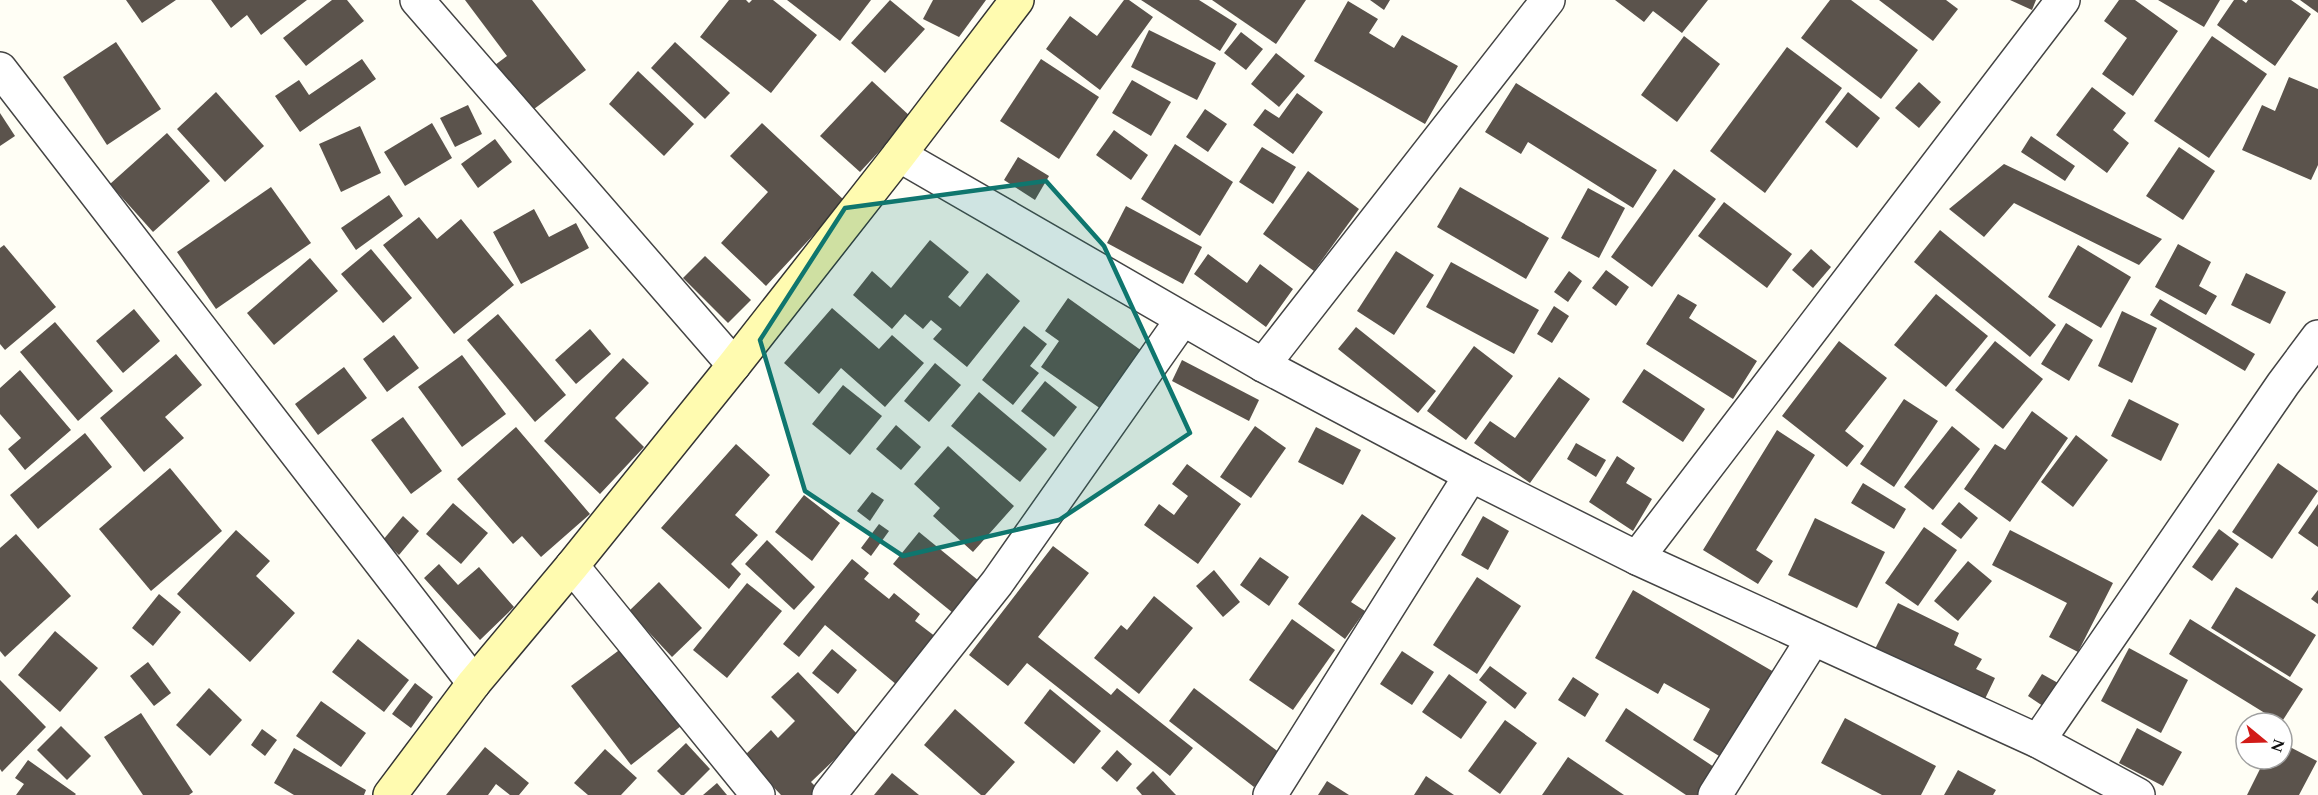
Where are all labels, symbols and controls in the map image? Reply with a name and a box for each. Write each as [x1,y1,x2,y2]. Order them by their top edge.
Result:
north arrow [2234,711,2294,771]
text: N [2264,735,2291,756]

